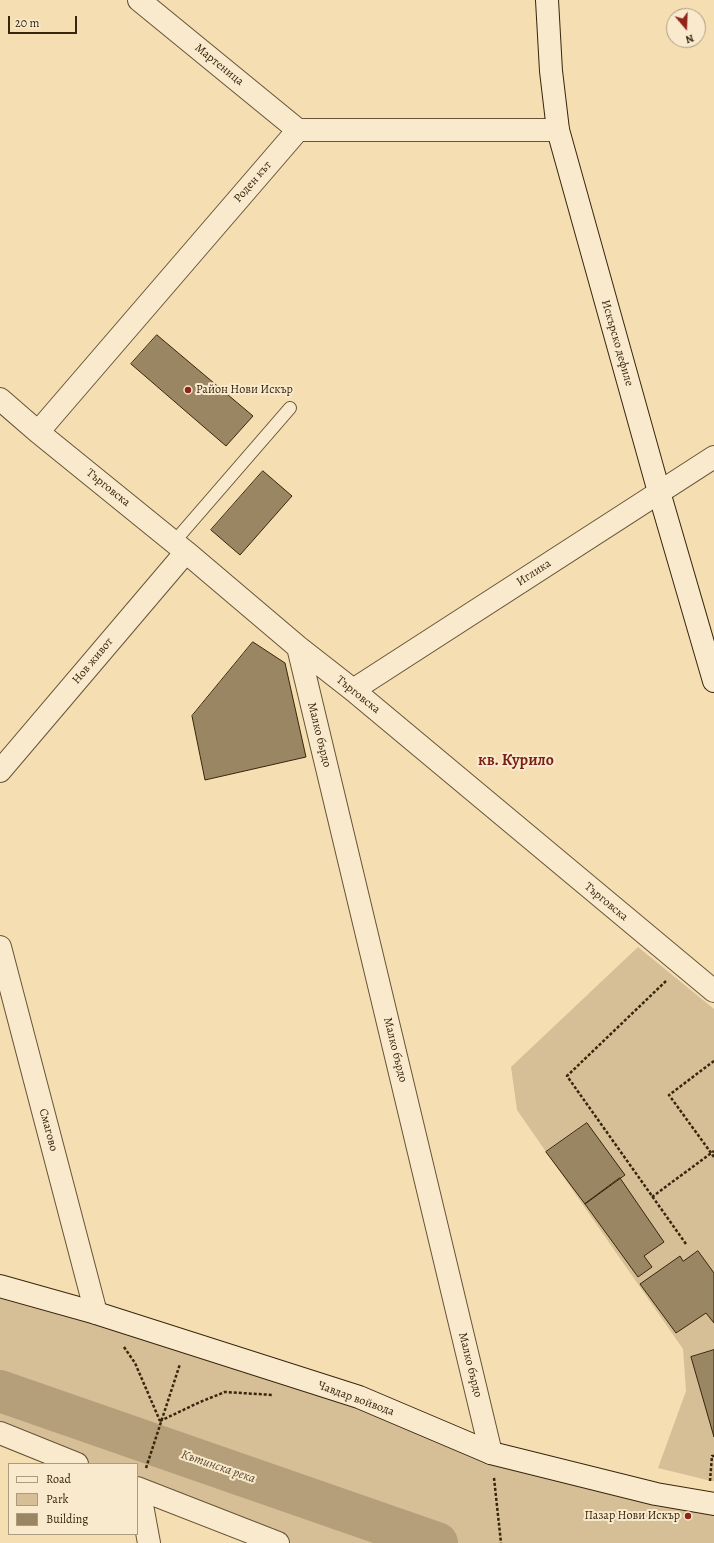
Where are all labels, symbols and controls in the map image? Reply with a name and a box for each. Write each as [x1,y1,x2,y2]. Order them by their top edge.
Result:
scale bar [10,8,79,34]
north arrow [666,8,706,48]
text: 20 m [15,15,39,31]
text: N [684,30,696,47]
street label: Мартеница [192,41,246,89]
street label: Роден кът [231,158,275,206]
street label: Искърско дефиле [598,298,636,388]
place label: Район Нови Искър [196,383,293,397]
marker: Район Нови Искър [183,385,193,395]
street label: Търговска [83,466,133,510]
street label: Иглика [514,556,554,590]
street label: Нов живот [69,635,117,687]
street label: Търговска [333,673,383,717]
street label: Малко бърдо [304,701,334,769]
district label: кв. Курило [478,751,554,771]
street label: Търговска [581,880,631,924]
street label: Малко бърдо [380,1016,410,1084]
street label: Смагово [35,1107,61,1153]
street label: Малко бърдо [455,1331,485,1399]
street label: Чавдар войвода [316,1379,396,1419]
water label: Кътинска река [179,1447,257,1487]
legend [8,1463,138,1535]
text: Road [46,1471,71,1487]
text: Park [46,1491,69,1507]
place label: Пазар Нови Искър [584,1509,680,1523]
text: Building [46,1511,88,1527]
marker: Пазар Нови Искър [683,1511,693,1521]

